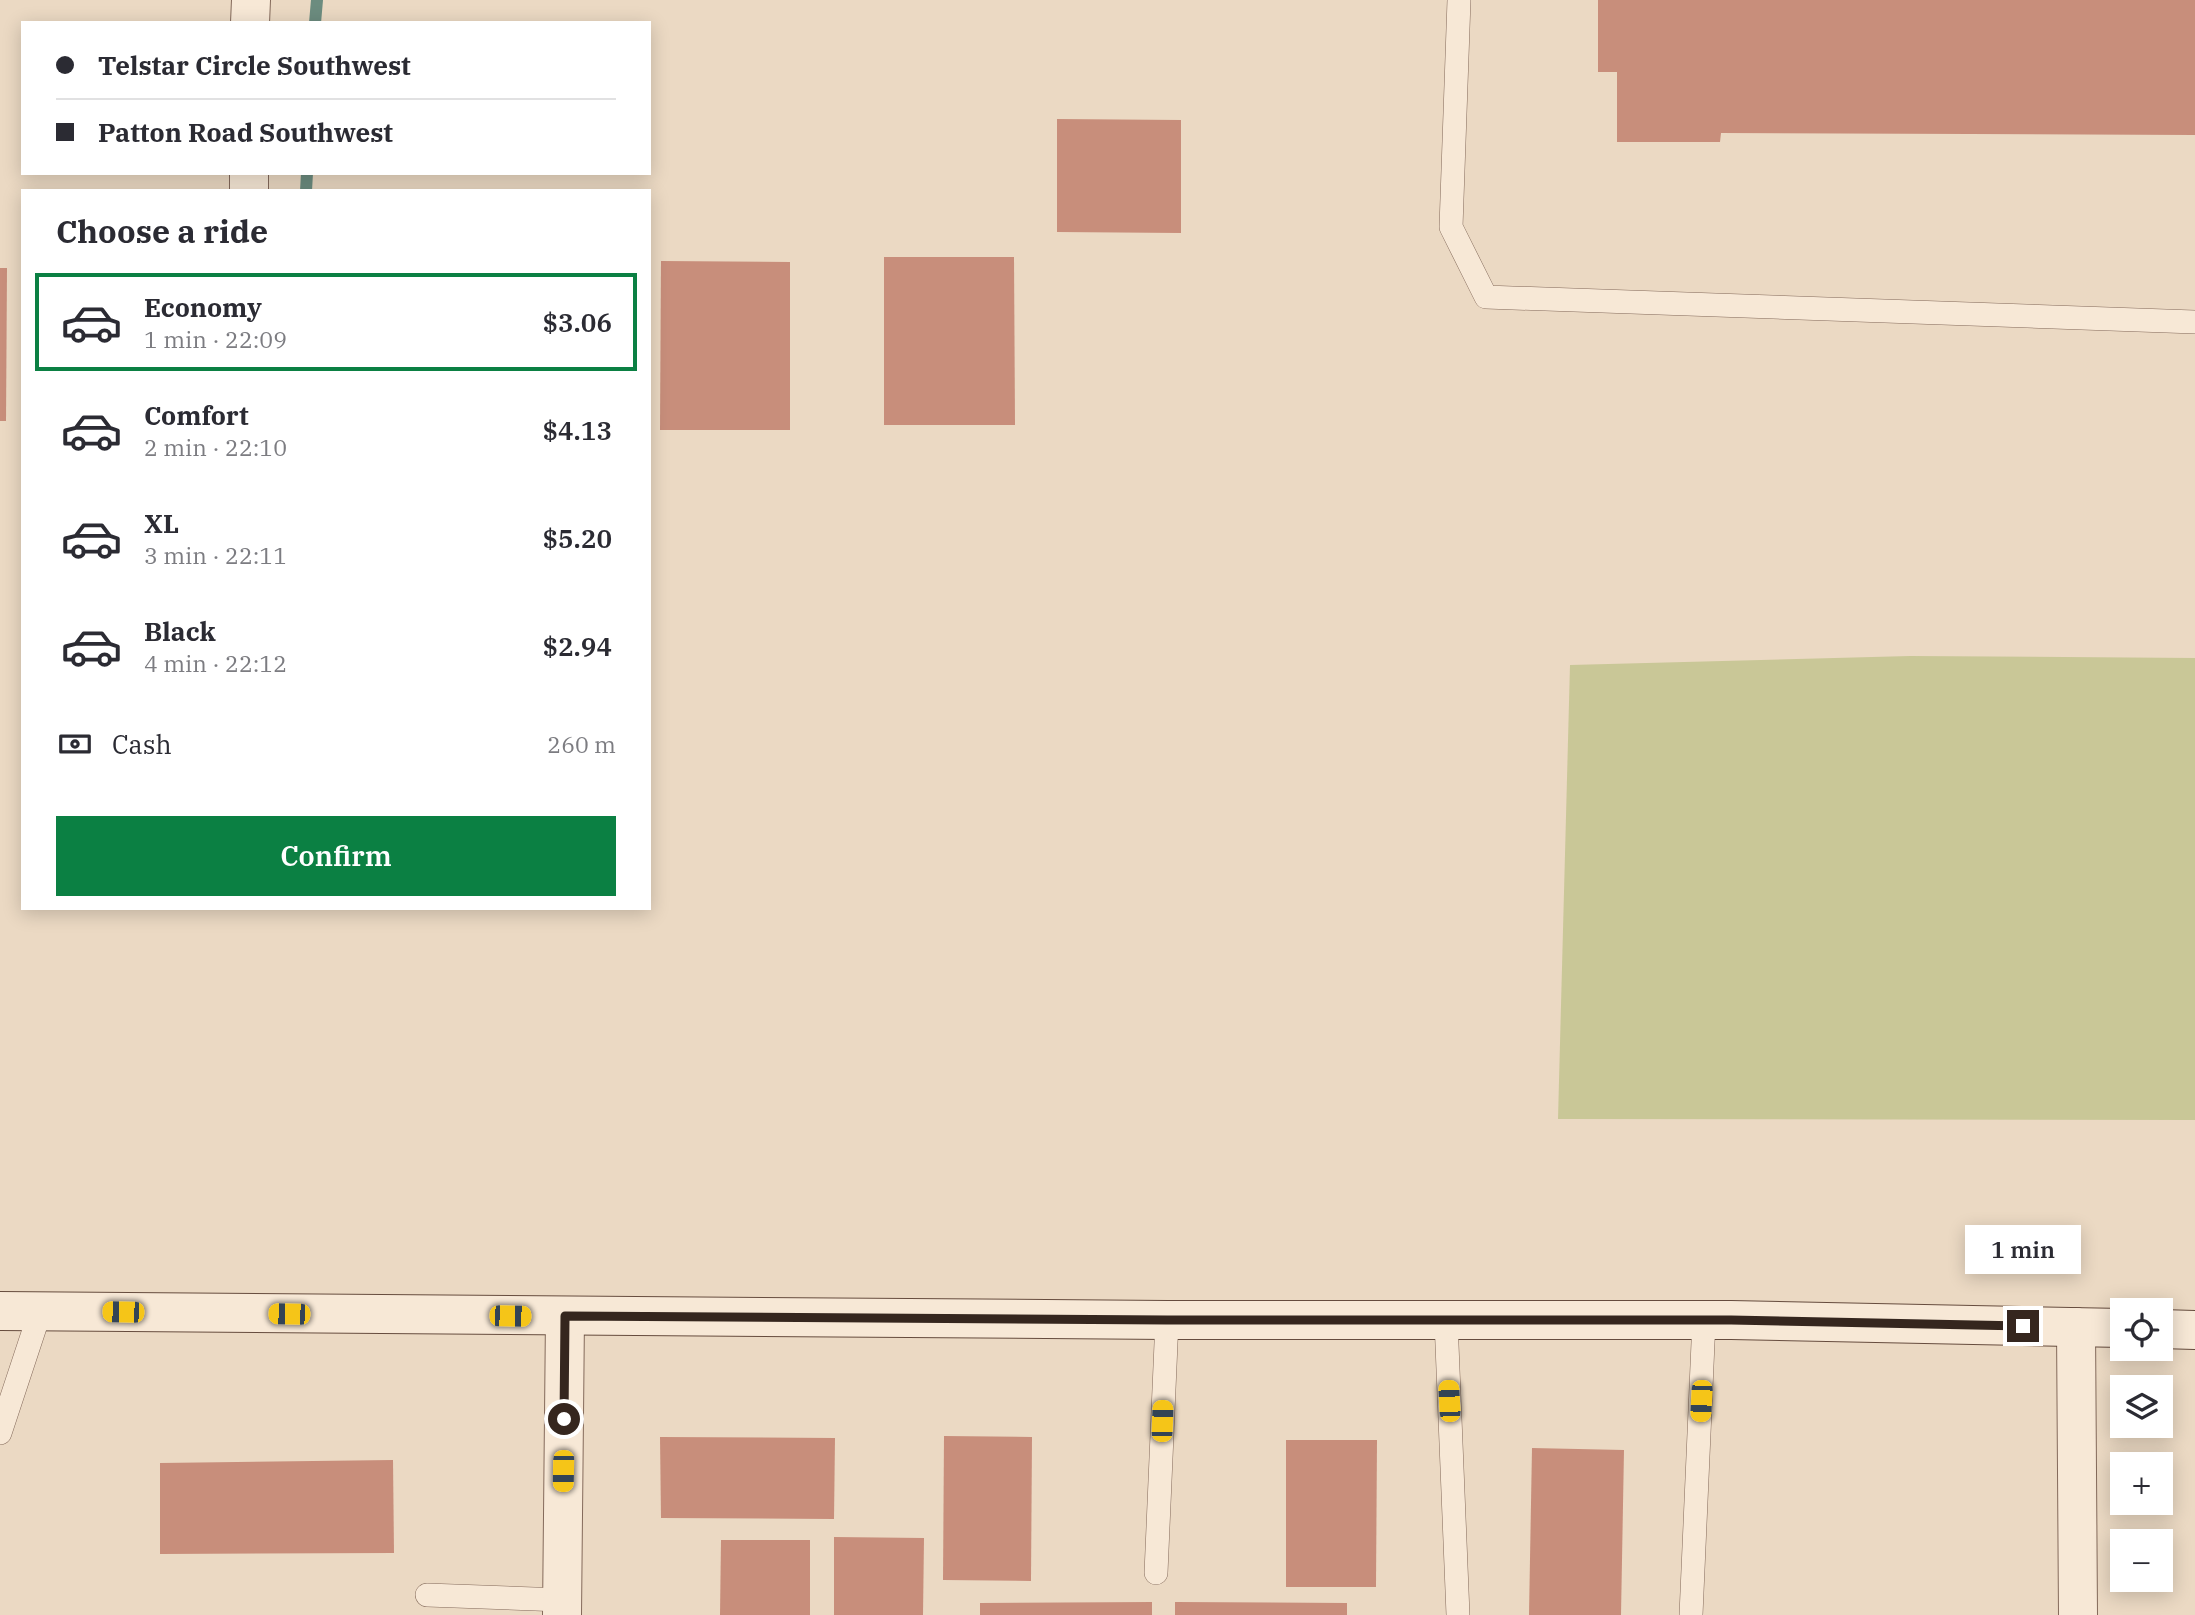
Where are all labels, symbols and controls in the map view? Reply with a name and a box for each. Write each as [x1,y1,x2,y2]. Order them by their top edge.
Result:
text: Telstar Circle Southwest [98,48,411,82]
text: Patton Road Southwest [98,115,393,149]
text: Choose a ride [56,210,268,252]
text: Economy [144,290,262,324]
icon: car [60,291,123,354]
text: $3.06 [543,305,612,339]
text: 1 min · 22:09 [144,324,287,354]
text: Comfort [144,398,249,432]
icon: car [60,399,123,462]
text: $4.13 [543,413,612,447]
text: 2 min · 22:10 [144,432,287,462]
text: XL [144,506,179,540]
icon: car [60,507,123,570]
text: $5.20 [543,521,612,555]
text: 3 min · 22:11 [144,540,287,570]
text: Black [144,614,216,648]
icon: car [60,615,123,678]
text: $2.94 [543,629,612,663]
text: 4 min · 22:12 [144,648,287,678]
icon: cash [56,725,94,763]
text: Cash [112,727,172,761]
text: 260 m [547,729,616,759]
button: Confirm [56,816,616,896]
callout: 1 min [1965,1224,2081,1274]
text: 1 min [1991,1234,2055,1264]
map controls [2110,1298,2173,1592]
button: locate [2110,1298,2173,1361]
car [102,1301,145,1323]
car [268,1303,311,1325]
car [489,1305,532,1327]
route end [2007,1310,2039,1342]
button: layers [2110,1375,2173,1438]
car [1438,1379,1461,1423]
car [1690,1379,1713,1423]
car [1151,1400,1174,1442]
route start [548,1403,580,1435]
car [553,1450,574,1492]
button: + [2110,1452,2173,1515]
button: − [2110,1529,2173,1592]

